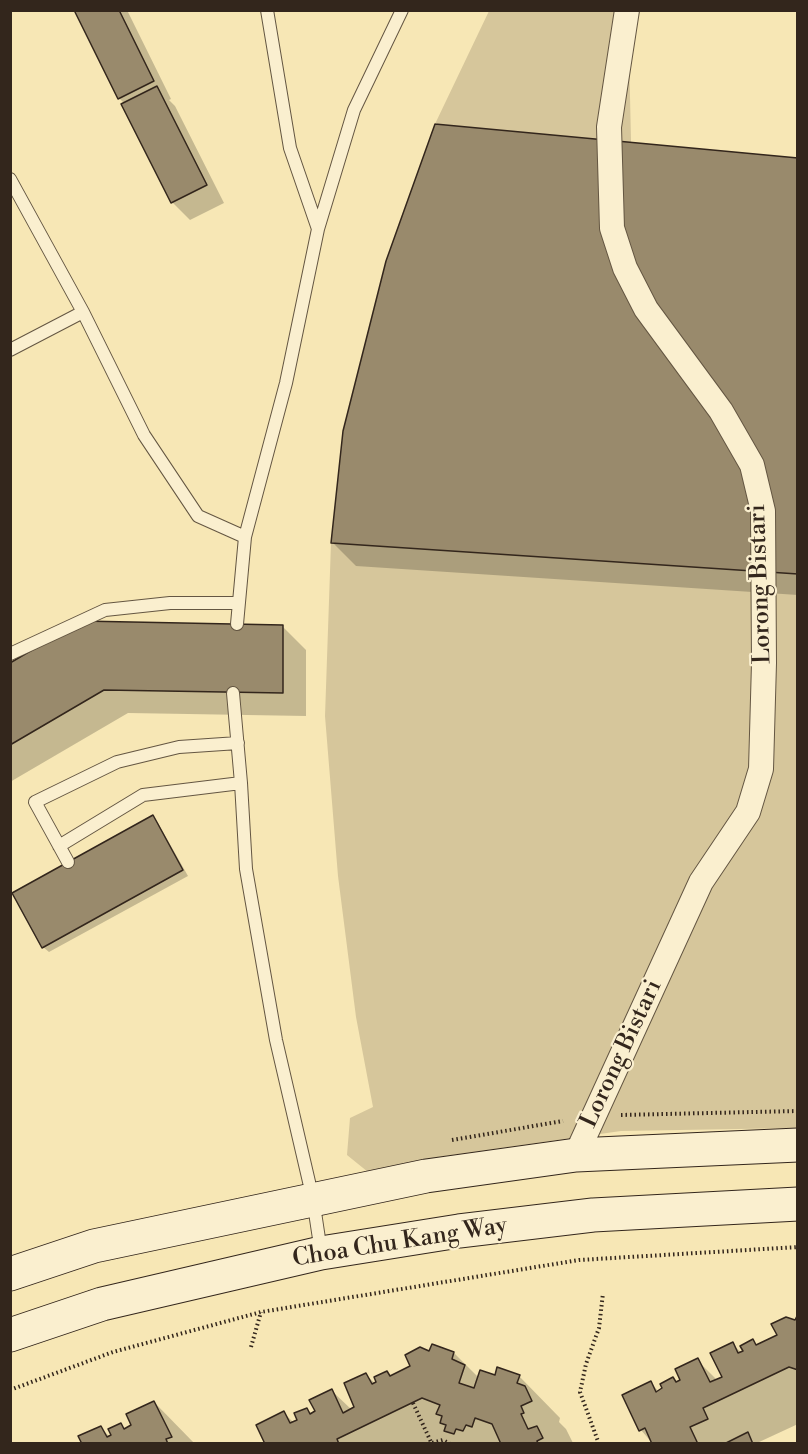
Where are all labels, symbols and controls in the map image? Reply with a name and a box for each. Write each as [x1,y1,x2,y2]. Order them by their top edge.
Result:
street label: Lorong Bistari [744,504,778,664]
street label: Lorong Bistari [575,975,669,1133]
street label: Choa Chu Kang Way [291,1212,509,1274]

